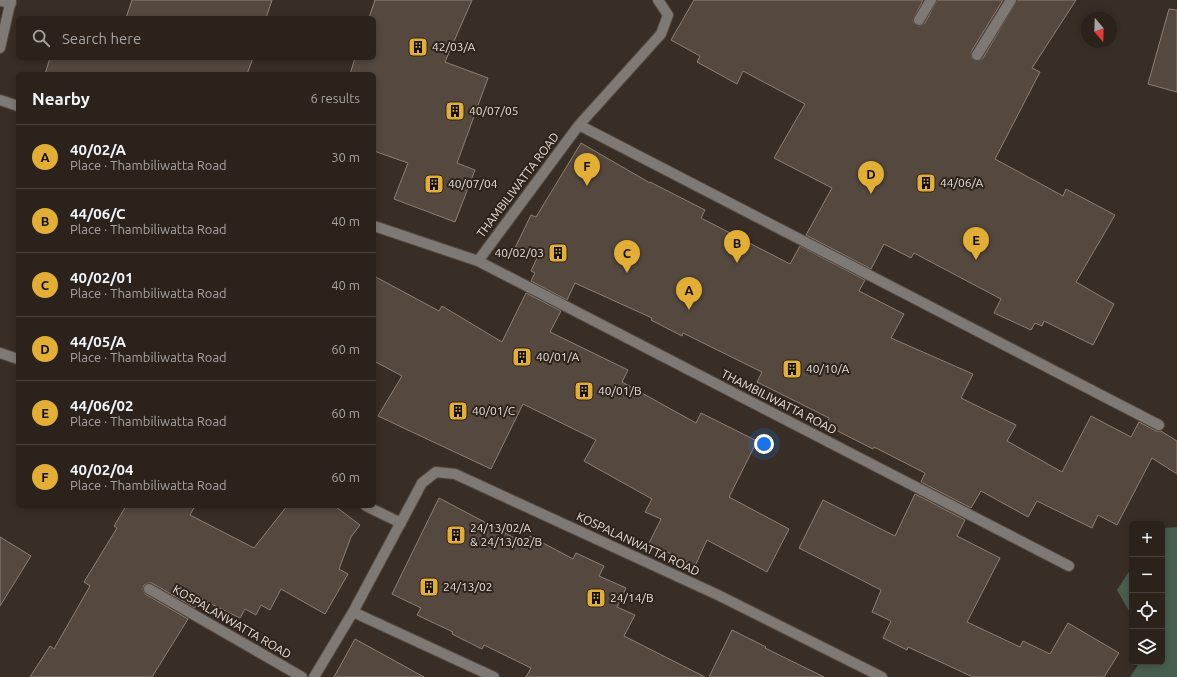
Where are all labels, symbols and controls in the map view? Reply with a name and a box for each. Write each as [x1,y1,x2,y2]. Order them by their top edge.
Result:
north arrow [1081,12,1117,48]
search box [16,16,376,60]
icon: search [30,27,52,49]
text: Search here [62,30,141,47]
building icon: 42/03/A [407,36,429,58]
place label: 42/03/A [432,40,475,53]
text: Nearby [32,89,90,108]
text: 6 results [310,91,360,105]
building icon: 40/07/05 [444,100,466,122]
place label: 40/07/05 [469,104,518,117]
street label: THAMBILIWATTA ROAD [474,130,561,240]
text: 40/02/A [70,141,126,158]
text: A [40,150,50,164]
text: 30 m [331,150,360,164]
pin: F [574,153,600,186]
text: Place · Thambiliwatta Road [70,158,227,172]
pin: D [858,161,884,194]
building icon: 44/06/A [915,172,937,194]
building icon: 40/07/04 [423,173,445,195]
place label: 44/06/A [940,176,983,189]
place label: 40/07/04 [448,177,498,190]
text: 44/06/C [70,205,126,222]
text: B [41,214,49,228]
text: 40 m [331,214,360,228]
text: Place · Thambiliwatta Road [70,222,227,236]
pin: E [963,227,989,260]
pin: B [724,230,750,263]
pin: C [614,240,640,273]
building icon: 40/02/03 [547,242,569,264]
place label: 40/02/03 [495,246,544,259]
text: 40/02/01 [70,269,133,286]
pin: A [676,277,702,310]
text: C [41,278,49,292]
text: 40 m [331,278,360,292]
text: Place · Thambiliwatta Road [70,286,227,300]
text: 44/05/A [70,333,126,350]
text: D [40,342,50,356]
text: 60 m [331,342,360,356]
building icon: 40/01/A [511,346,533,368]
text: Place · Thambiliwatta Road [70,350,227,364]
place label: 40/01/A [536,350,579,363]
building icon: 40/10/A [781,358,803,380]
place label: 40/10/A [806,362,849,375]
street label: THAMBILIWATTA ROAD [719,367,839,436]
building icon: 40/01/B [573,380,595,402]
place label: 40/01/B [598,384,642,397]
text: 44/06/02 [70,397,133,414]
building icon: 40/01/C [447,400,469,422]
place label: 40/01/C [472,404,516,417]
text: E [41,406,49,420]
text: 60 m [331,406,360,420]
text: Place · Thambiliwatta Road [70,414,227,428]
your location [754,434,774,454]
text: 40/02/04 [70,461,133,478]
text: F [41,470,49,484]
text: 60 m [331,470,360,484]
text: Place · Thambiliwatta Road [70,478,227,492]
street label: KOSPALANWATTA ROAD [575,509,702,578]
place label: 24/13/02/A & 24/13/02/B [470,521,542,548]
map controls [1129,521,1165,665]
button: + [1129,521,1165,557]
building icon: 24/13/02/A & 24/13/02/B [445,524,467,546]
button: − [1129,557,1165,593]
building icon: 24/13/02 [418,576,440,598]
place label: 24/13/02 [443,580,492,593]
street label: KOSPALANWATTA ROAD [171,582,294,661]
building icon: 24/14/B [585,587,607,609]
place label: 24/14/B [610,591,654,604]
button: locate [1129,593,1165,629]
button: layers [1129,629,1165,665]

